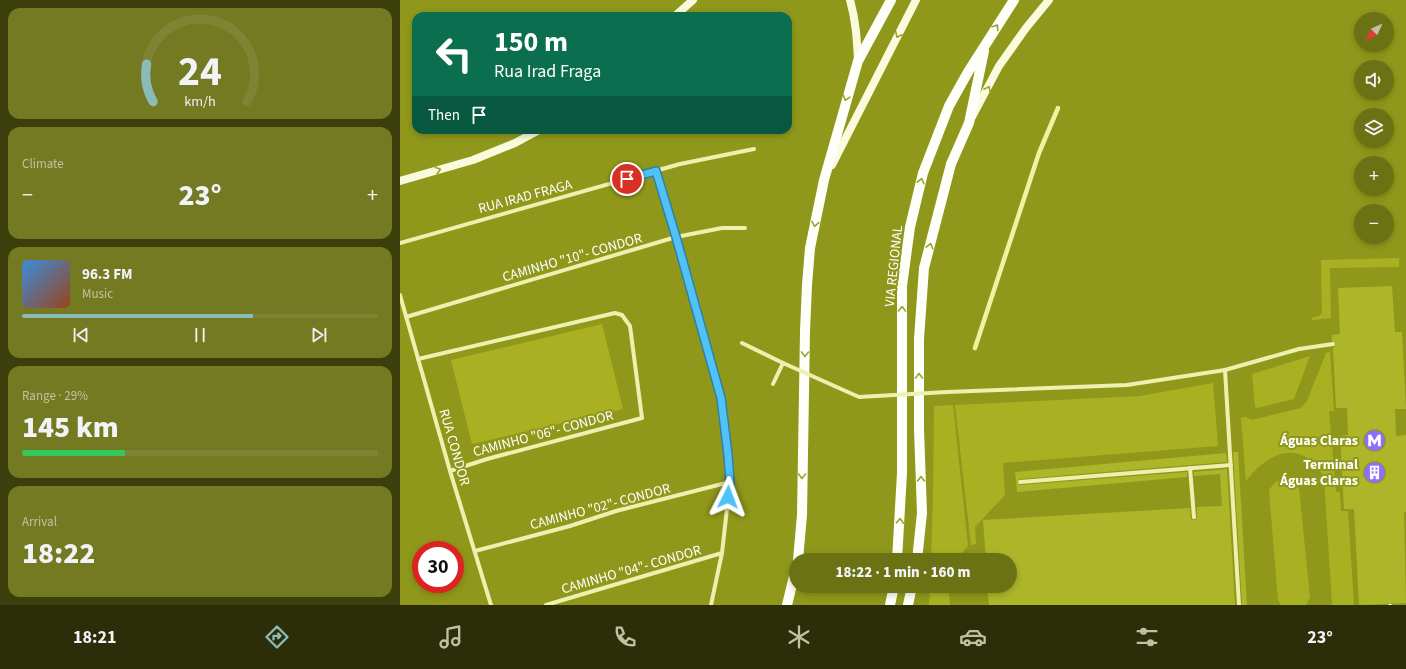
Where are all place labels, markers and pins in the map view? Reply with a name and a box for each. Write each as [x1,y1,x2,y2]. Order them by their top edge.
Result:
pin [610,162,644,196]
metro station icon: Águas Claras [1361,427,1387,453]
place label: Águas Claras [1279,431,1358,451]
place label: Terminal Águas Claras [1279,455,1358,491]
building icon: Terminal Águas Claras [1361,459,1387,485]

